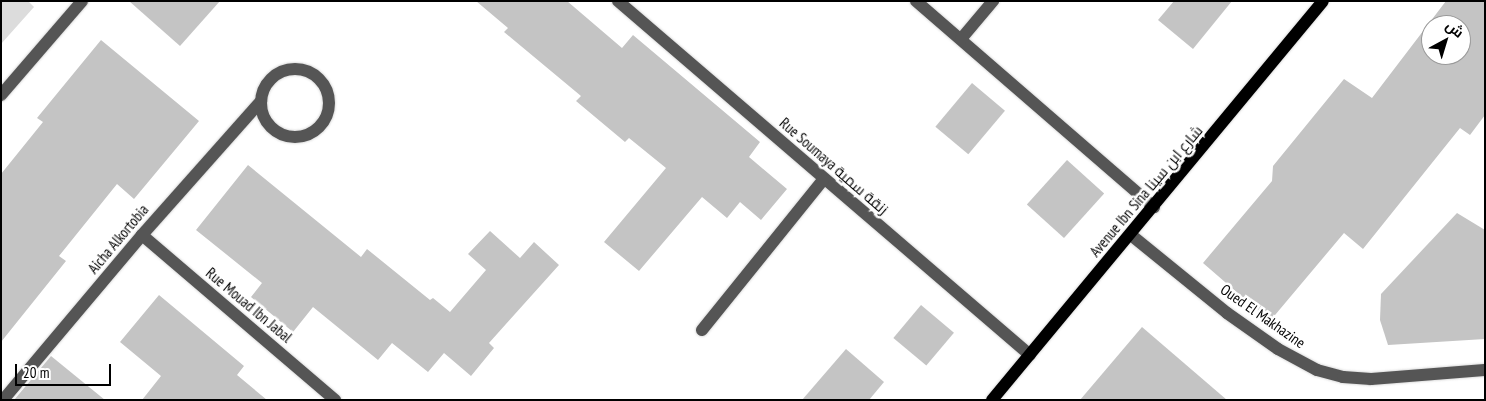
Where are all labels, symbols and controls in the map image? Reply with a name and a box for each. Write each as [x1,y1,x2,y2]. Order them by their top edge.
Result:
north arrow [1421,15,1471,65]
text: ش [1442,16,1467,42]
street label: Rue Soumaya زنقة سمية [776,114,892,218]
street label: Avenue Ibn Sina شارع ابن سينا [1086,122,1206,260]
street label: Aicha Alkortobia [84,201,152,277]
street label: Rue Mouad Ibn Jabal [202,264,296,346]
street label: Oued El Makhazine [1217,280,1309,352]
scale bar [18,354,114,386]
text: 20 m [23,363,49,382]

